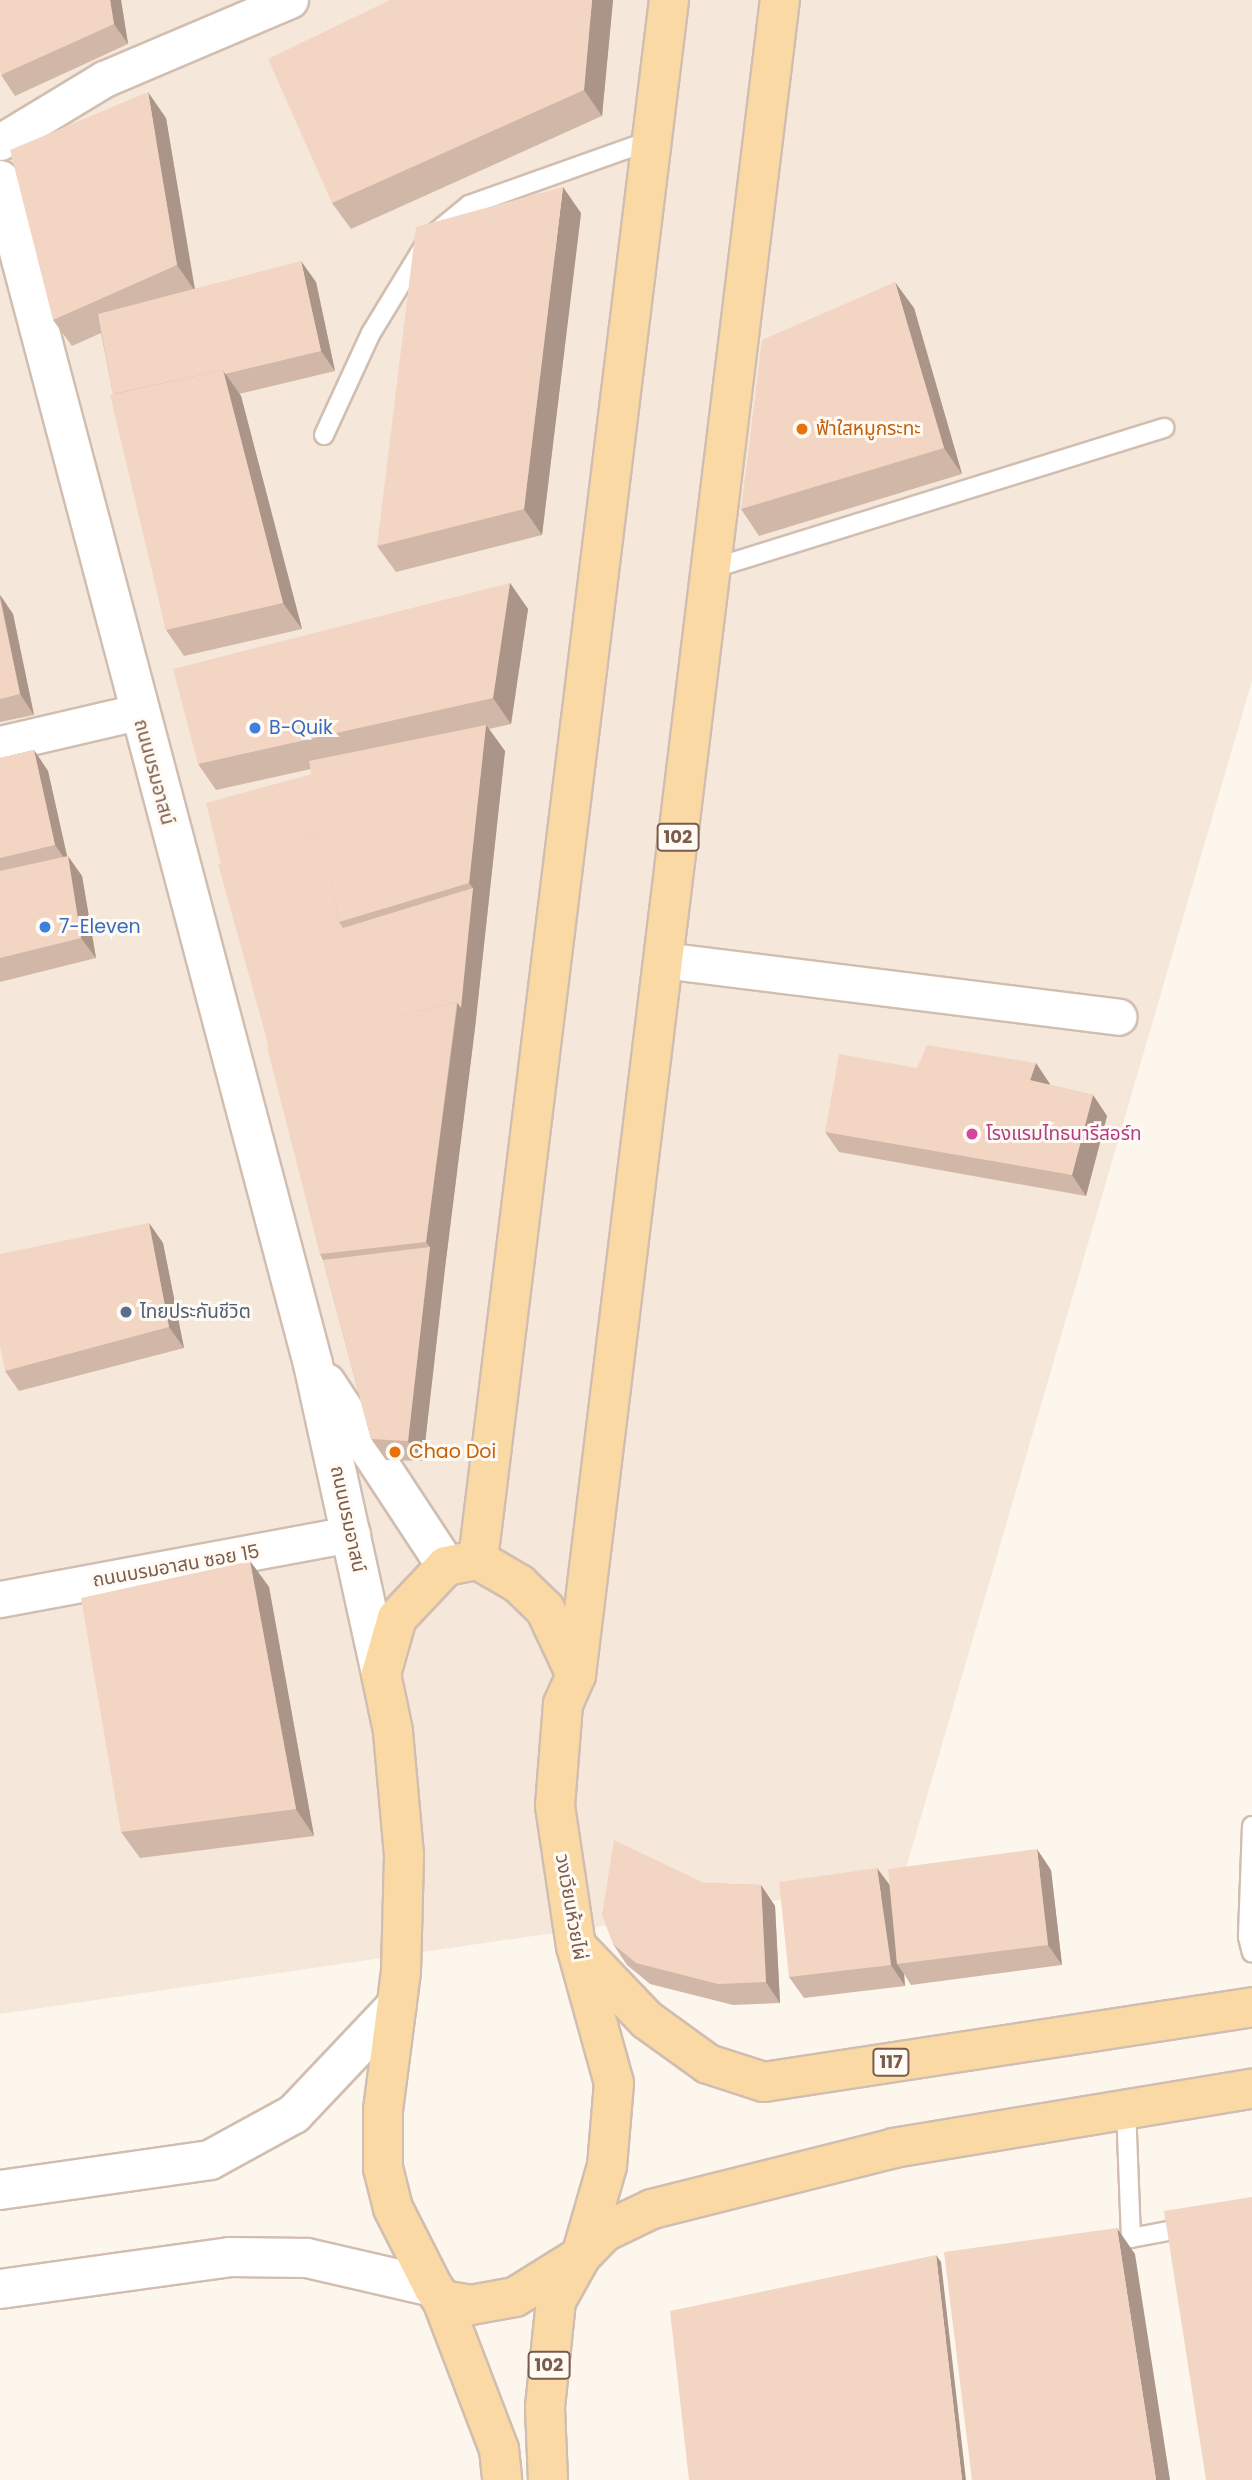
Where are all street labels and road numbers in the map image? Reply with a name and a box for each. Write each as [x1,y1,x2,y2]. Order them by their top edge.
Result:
street label: ถนนบรมอาสน์ [129,717,179,827]
road number: 102 [655,822,701,852]
street label: ถนนบรมอาสน์ [326,1464,370,1574]
street label: ถนนบรมอาสน ซอย 15 [91,1540,261,1592]
street label: วงเวียนห้วยไผ่ [550,1852,592,1962]
road number: 117 [872,2048,910,2076]
road number: 102 [526,2350,572,2379]

